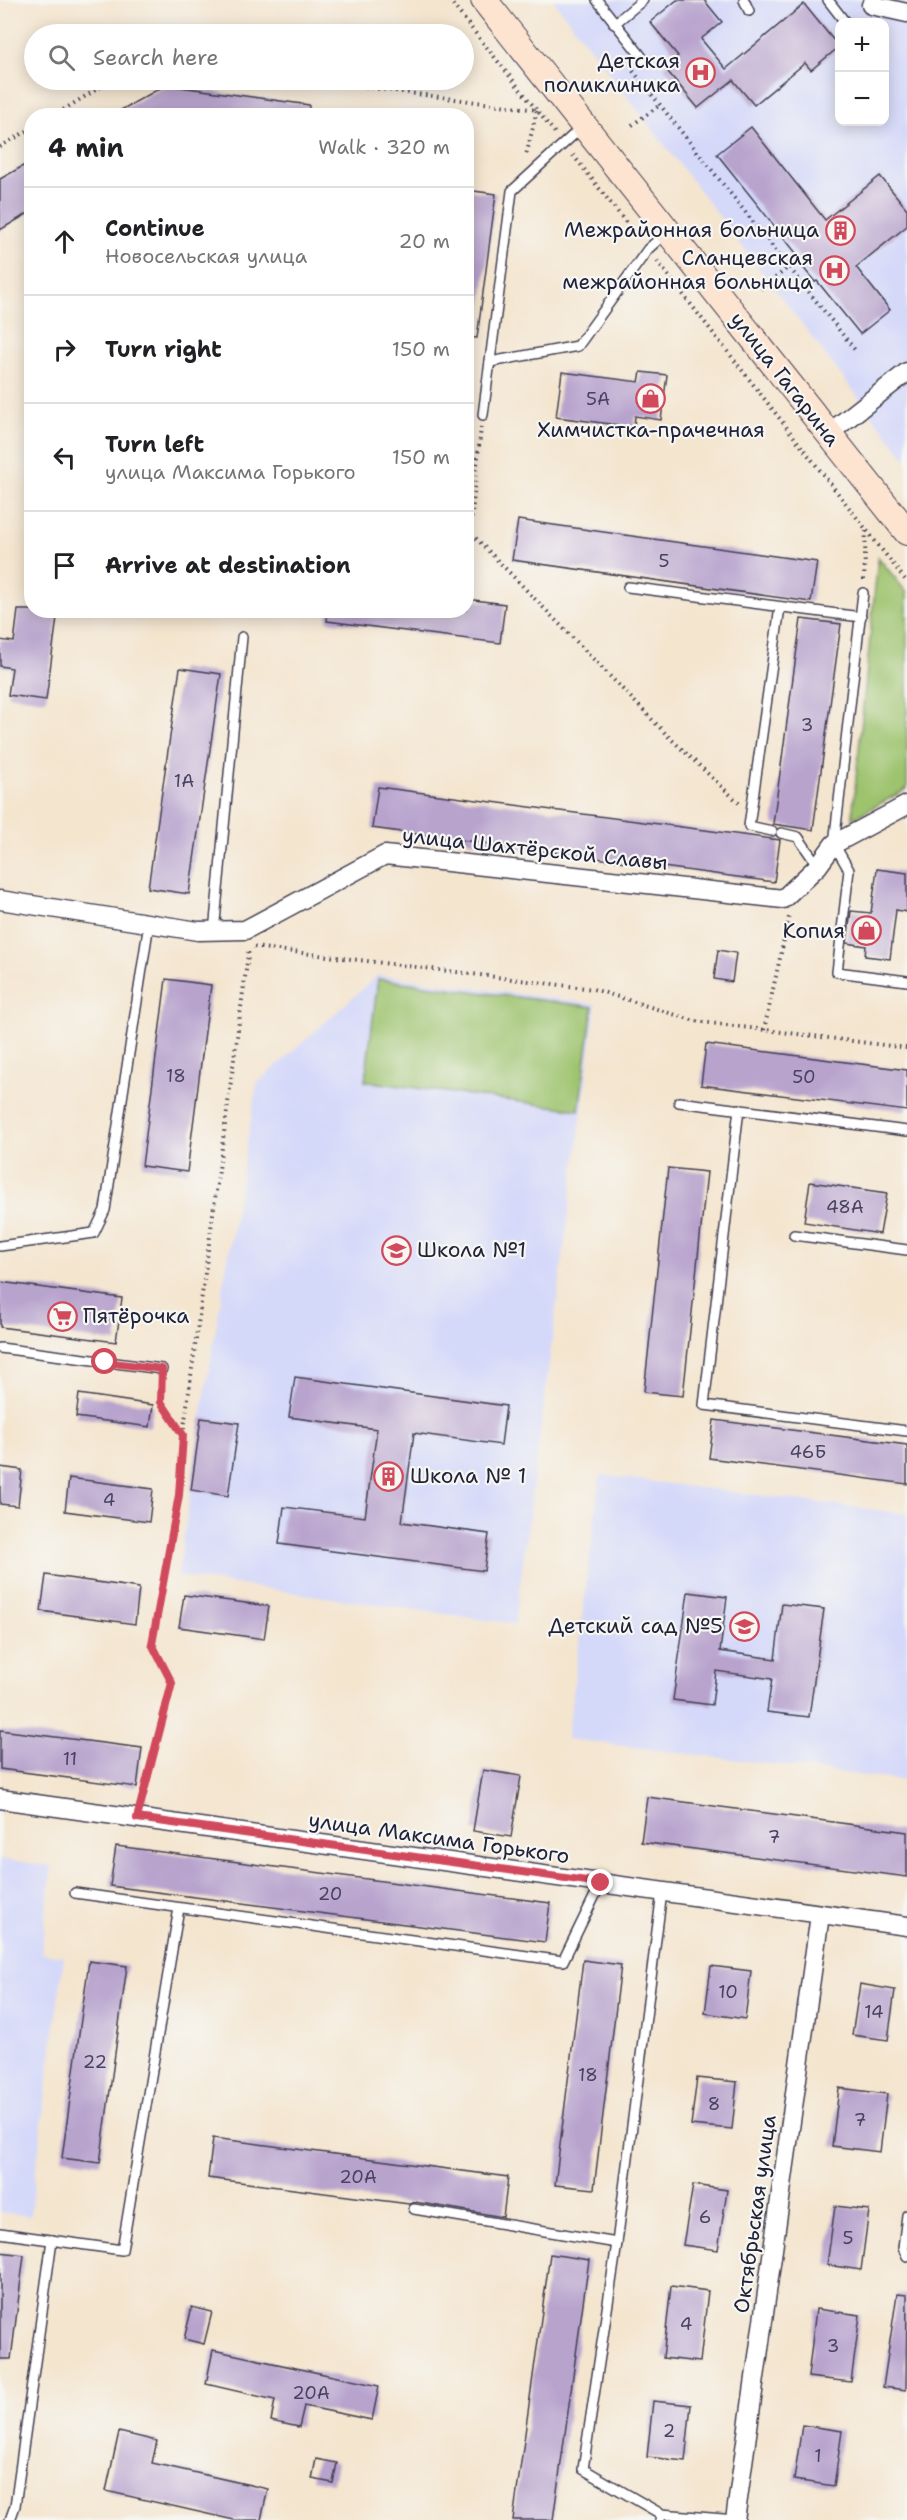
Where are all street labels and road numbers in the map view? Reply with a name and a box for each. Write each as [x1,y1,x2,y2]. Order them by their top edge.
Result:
street label: улица Гагарина [724,306,846,452]
street label: улица Шахтёрской Славы [401,821,669,877]
street label: улица Максима Горького [307,1806,571,1870]
street label: Октябрьская улица [727,2113,783,2315]

